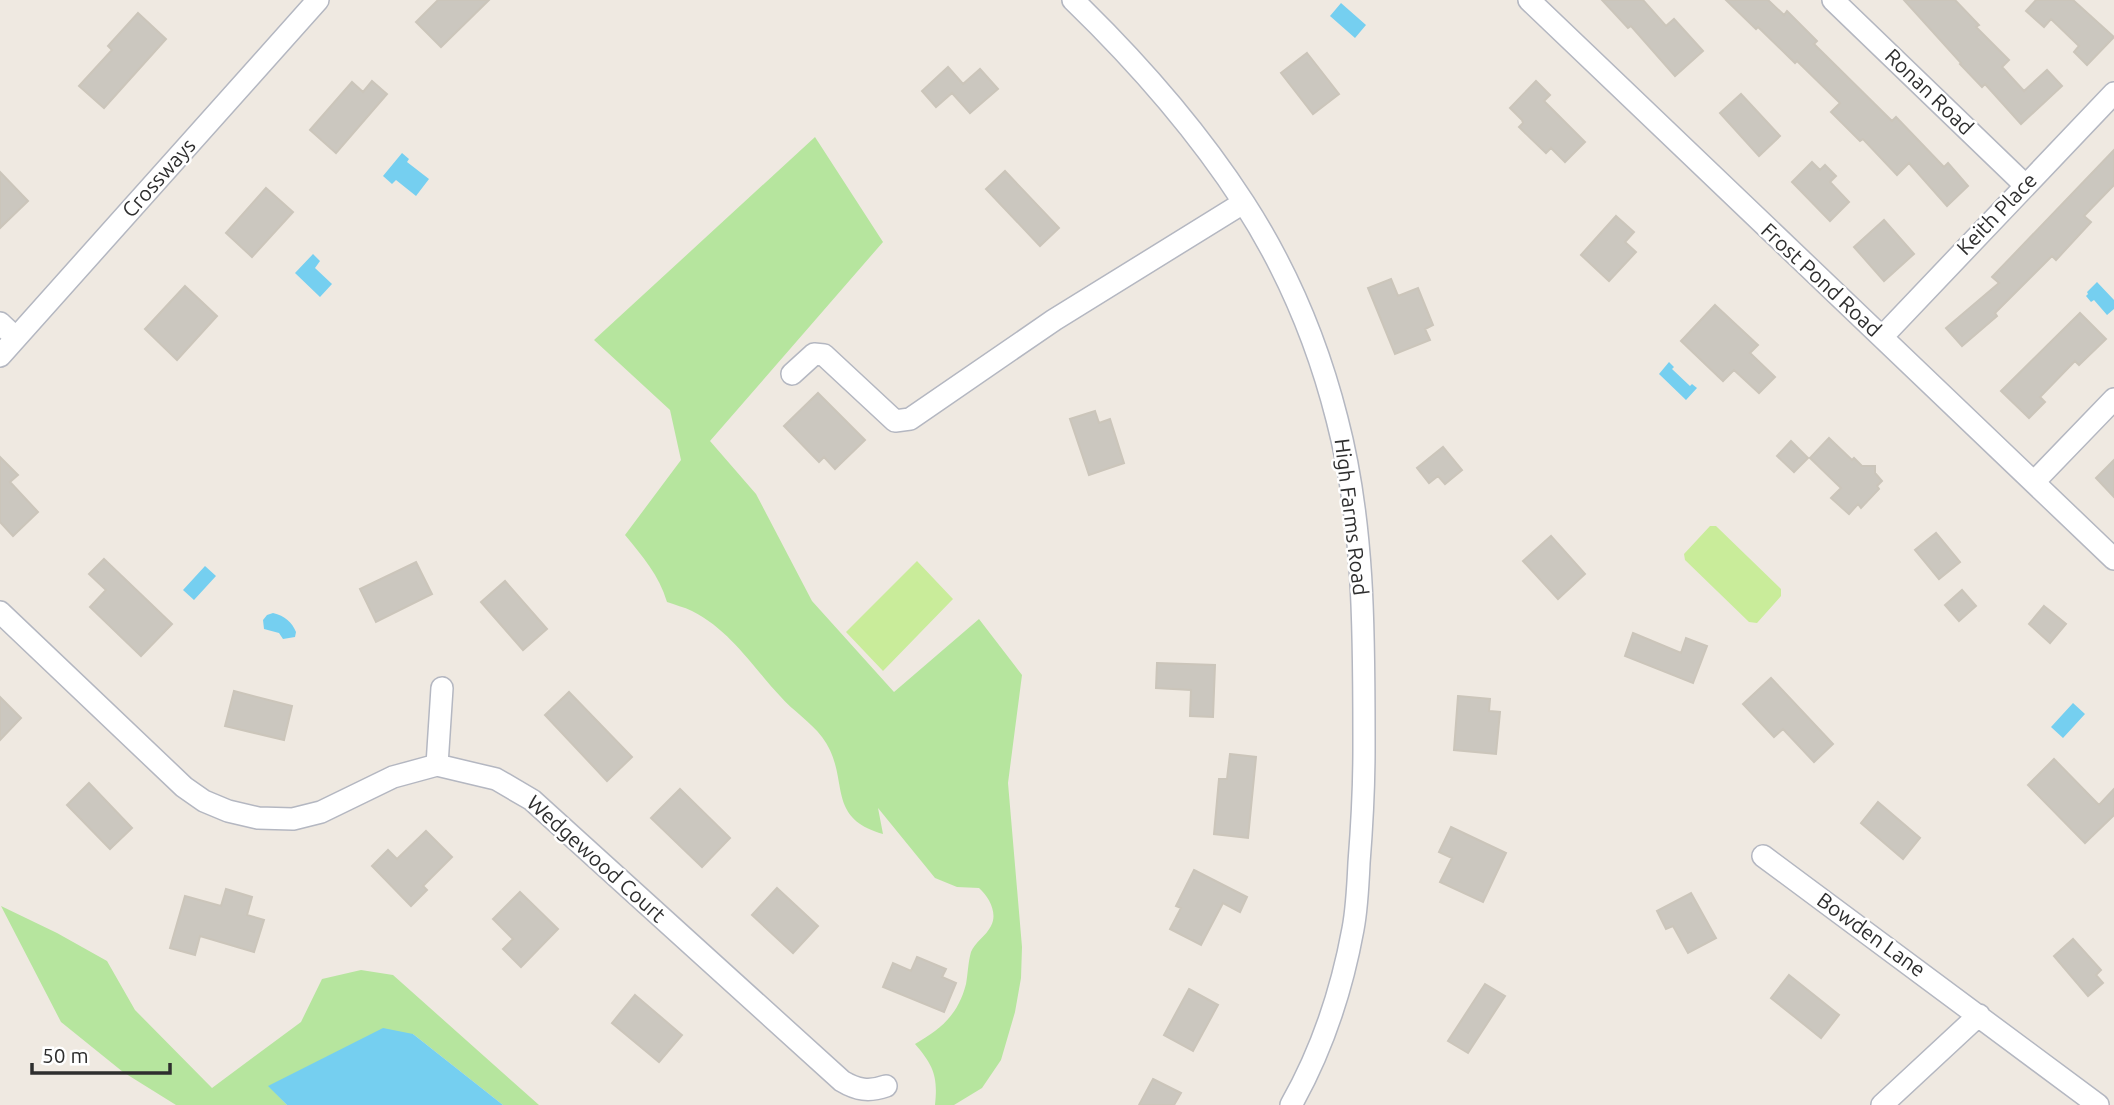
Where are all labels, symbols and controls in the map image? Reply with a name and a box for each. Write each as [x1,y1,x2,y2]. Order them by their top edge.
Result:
street label: Ronan Road [1881,43,1979,139]
street label: Crossways [117,133,200,222]
street label: Keith Place [1951,167,2041,259]
street label: Frost Pond Road [1757,218,1887,341]
street label: High Farms Road [1330,437,1374,597]
street label: Wedgewood Court [523,790,671,927]
street label: Bowden Lane [1813,887,1930,981]
scale bar [32,1032,170,1076]
text: 50 m [42,1043,89,1067]

